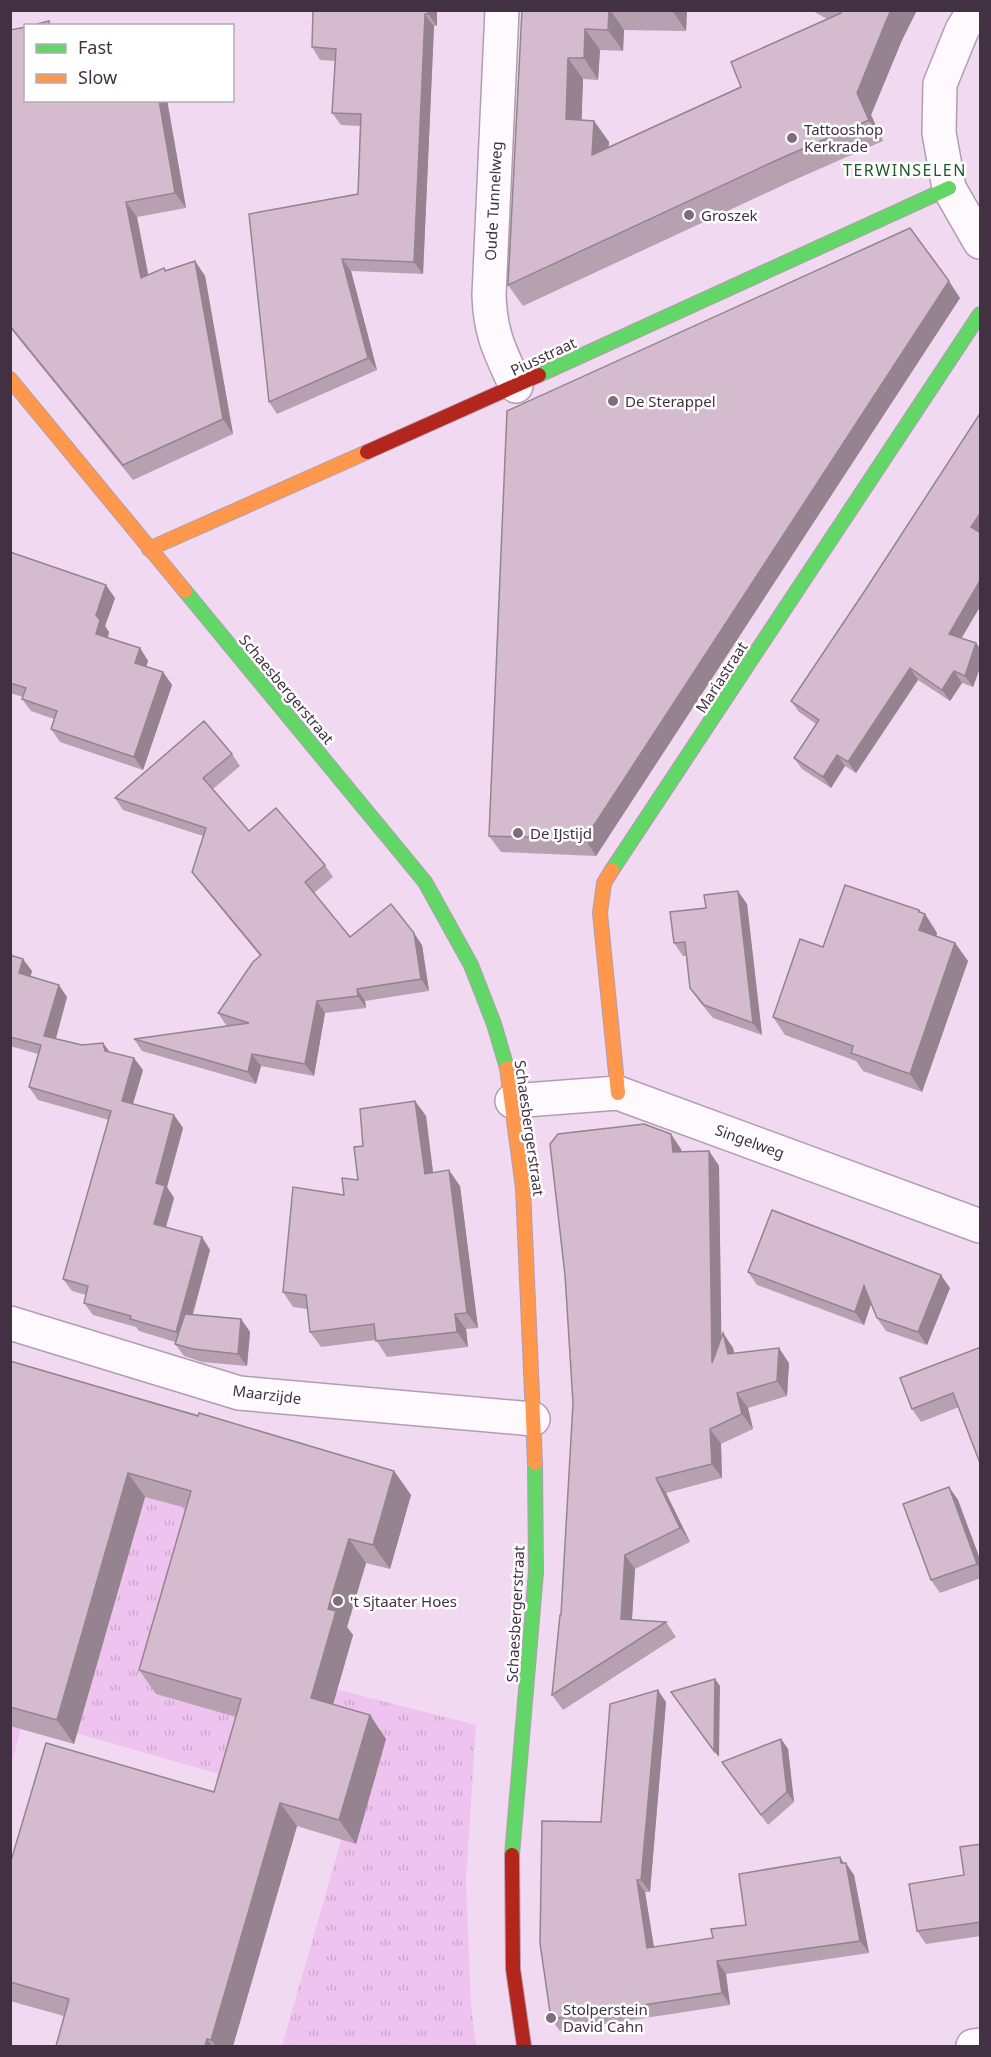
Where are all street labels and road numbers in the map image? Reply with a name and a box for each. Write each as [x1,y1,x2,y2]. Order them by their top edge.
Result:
street label: Oude Tunnelweg [480,141,506,261]
street label: Piusstraat [507,332,580,380]
street label: Schaesbergerstraat [235,630,339,748]
street label: Mariastraat [690,637,752,717]
street label: Schaesbergerstraat [511,1059,550,1198]
street label: Singelweg [713,1119,787,1163]
street label: Maarzijde [231,1380,303,1408]
street label: Schaesbergerstraat [501,1544,529,1683]

